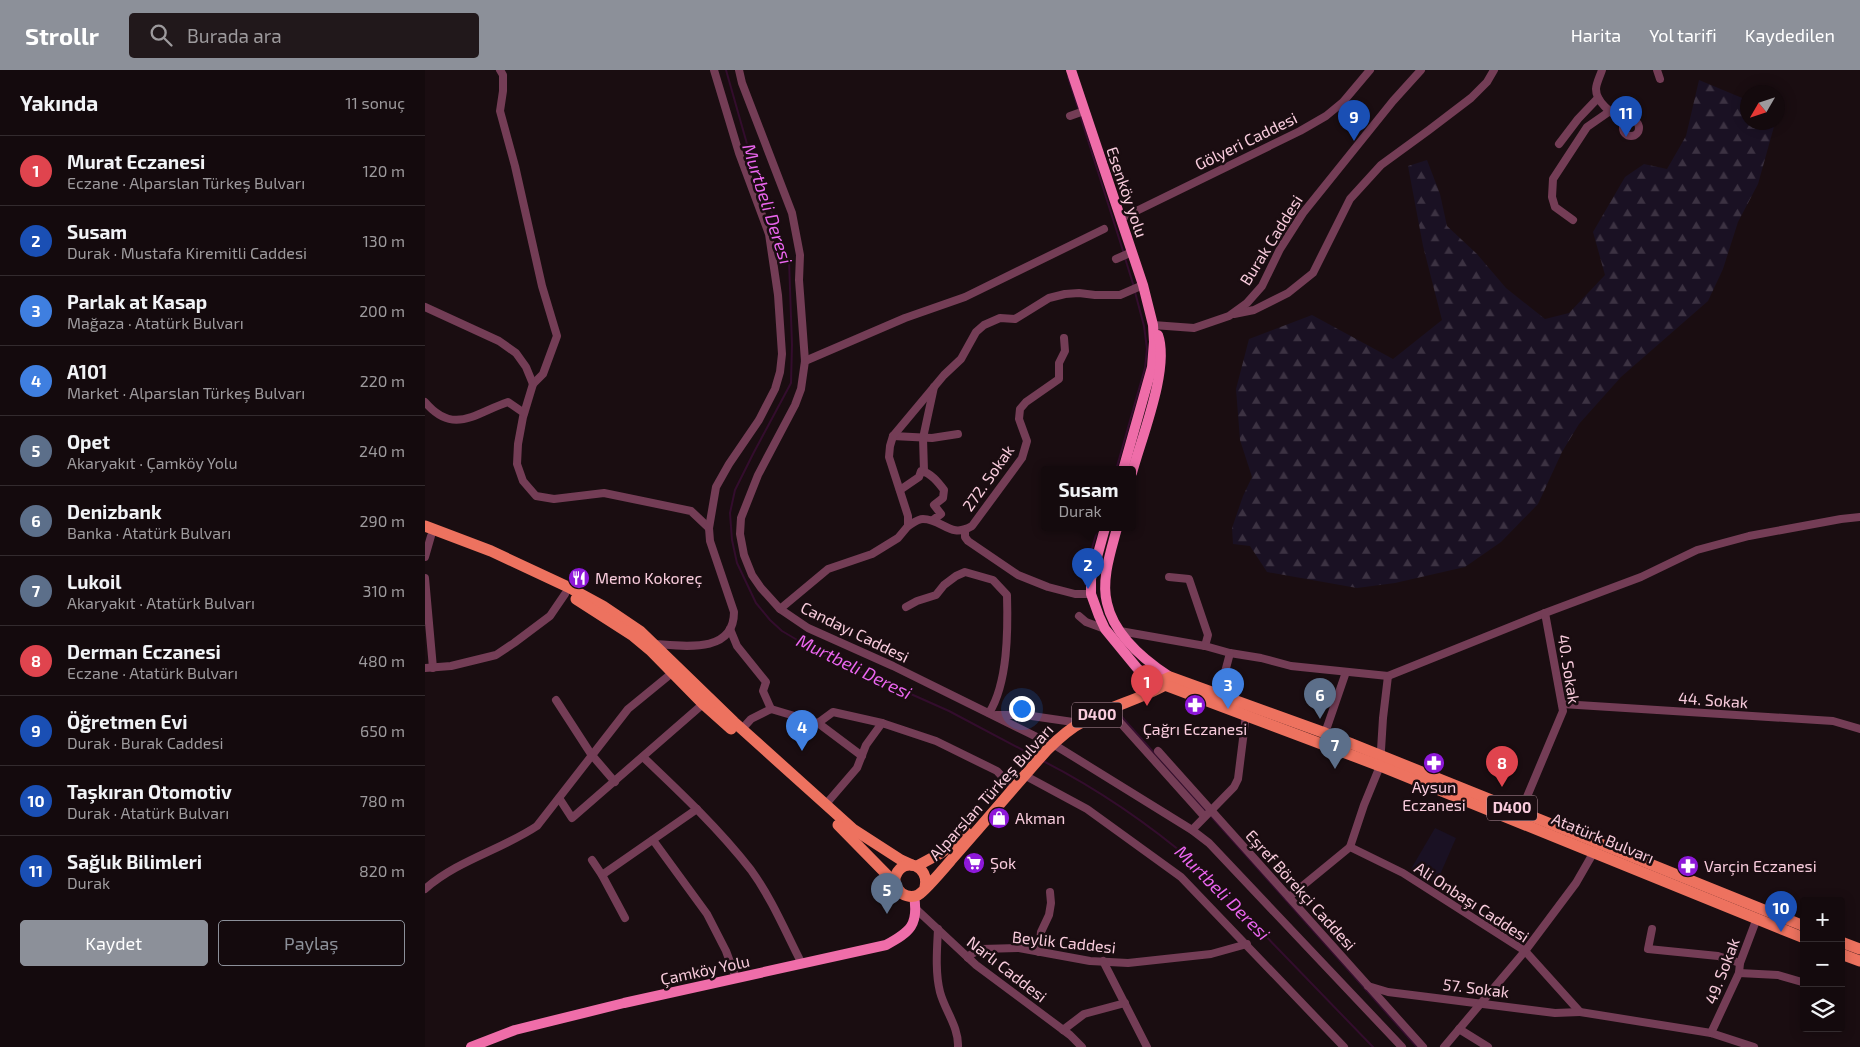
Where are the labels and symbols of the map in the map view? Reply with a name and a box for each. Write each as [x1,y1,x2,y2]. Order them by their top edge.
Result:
north arrow [1740,85,1785,130]
pin: 11 [1610,96,1642,137]
pin: 9 [1338,100,1370,141]
street label: Gölyeri Caddesi [1192,108,1300,174]
water label: Murtbeli Deresi [738,141,798,267]
street label: Esenköy yolu [1103,144,1152,240]
street label: Burak Caddesi [1235,191,1306,288]
street label: 272. Sokak [958,441,1017,515]
pin: 2 [1072,548,1104,589]
restaurant icon: Memo Kokoreç [567,566,591,590]
place label: Memo Kokoreç [595,568,702,588]
street label: Candayı Caddesi [798,597,912,666]
water label: Murtbeli Deresi [793,629,916,703]
street label: 40. Sokak [1555,633,1584,705]
pin: 1 [1131,665,1163,706]
pin: 3 [1212,668,1244,709]
pin: 6 [1304,678,1336,719]
street label: 44. Sokak [1677,688,1749,711]
pharmacy icon: Çağrı Eczanesi [1183,693,1207,717]
your location [1009,696,1035,722]
road number: D400 [1072,702,1122,728]
pin: 4 [786,710,818,751]
place label: Çağrı Eczanesi [1143,719,1247,739]
street label: Alparslan Türkeş Bulvarı [925,720,1057,864]
pin: 7 [1319,728,1351,769]
pin: 8 [1486,746,1518,787]
pharmacy icon: Aysun Eczanesi [1422,751,1446,775]
place label: Aysun Eczanesi [1402,777,1466,814]
road number: D400 [1487,796,1537,820]
shop icon: Akman [987,806,1011,830]
place label: Akman [1015,808,1065,827]
street label: Atatürk Bulvarı [1549,808,1657,867]
street label: Eşref Börekçi Caddesi [1242,826,1360,954]
water label: Murtbeli Deresi [1171,840,1275,944]
supermarket icon: Şok [962,851,986,875]
place label: Şok [990,853,1016,873]
pharmacy icon: Varçin Eczanesi [1676,854,1700,878]
place label: Varçin Eczanesi [1704,856,1817,876]
street label: Ali Onbaşı Caddesi [1411,857,1533,947]
pin: 5 [871,873,903,914]
pin: 10 [1765,891,1797,932]
street label: Beylik Caddesi [1011,927,1117,956]
street label: Narlı Caddesi [964,932,1051,1006]
street label: 49. Sokak [1700,935,1743,1007]
street label: Çamköy Yolu [658,951,752,989]
street label: 57. Sokak [1442,974,1510,1001]

